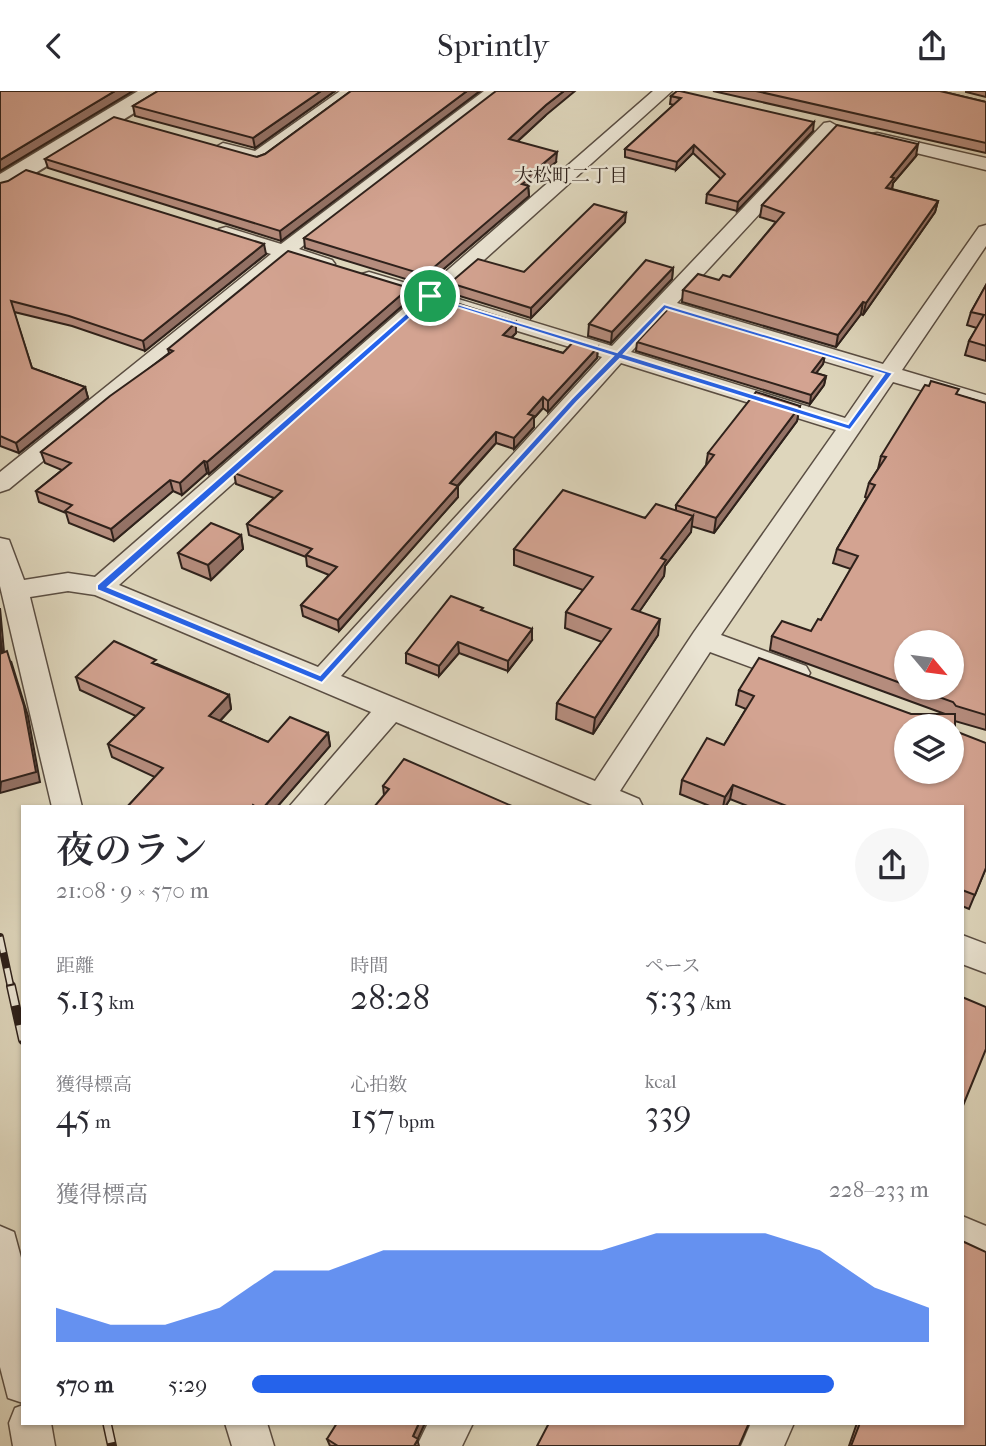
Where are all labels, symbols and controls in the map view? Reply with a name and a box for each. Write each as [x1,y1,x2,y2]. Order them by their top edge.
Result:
icon: back [35,27,73,65]
text: Sprintly [437,27,549,64]
icon: share [913,27,951,65]
district label: 大松町二丁目 [514,165,628,187]
pin [400,266,460,326]
icon: arrive [411,277,449,315]
north arrow [894,630,964,700]
map controls [894,630,964,784]
button: layers [894,714,964,784]
text: 夜のラン [56,828,208,873]
button: share [855,828,929,902]
text: 21:08 · 9 × 570 m [56,877,209,904]
text: 距離 [56,955,94,977]
text: 時間 [350,955,388,977]
text: ペース [645,955,701,977]
text: 5.13 [56,977,105,1018]
text: 28:28 [350,977,430,1018]
text: 5:33 [645,977,697,1018]
text: km [105,992,134,1014]
text: /km [697,992,731,1014]
text: kcal [645,1071,677,1093]
text: 獲得標高 [56,1074,132,1096]
text: 心拍数 [350,1074,407,1096]
text: 339 [645,1093,692,1134]
text: 45 [56,1096,91,1137]
text: 157 [350,1096,395,1137]
text: m [91,1111,111,1133]
text: bpm [395,1111,435,1133]
text: 228–233 m [829,1176,929,1203]
text: 獲得標高 [56,1181,148,1208]
text: 570 m [56,1371,114,1398]
text: 5:29 [168,1371,207,1398]

